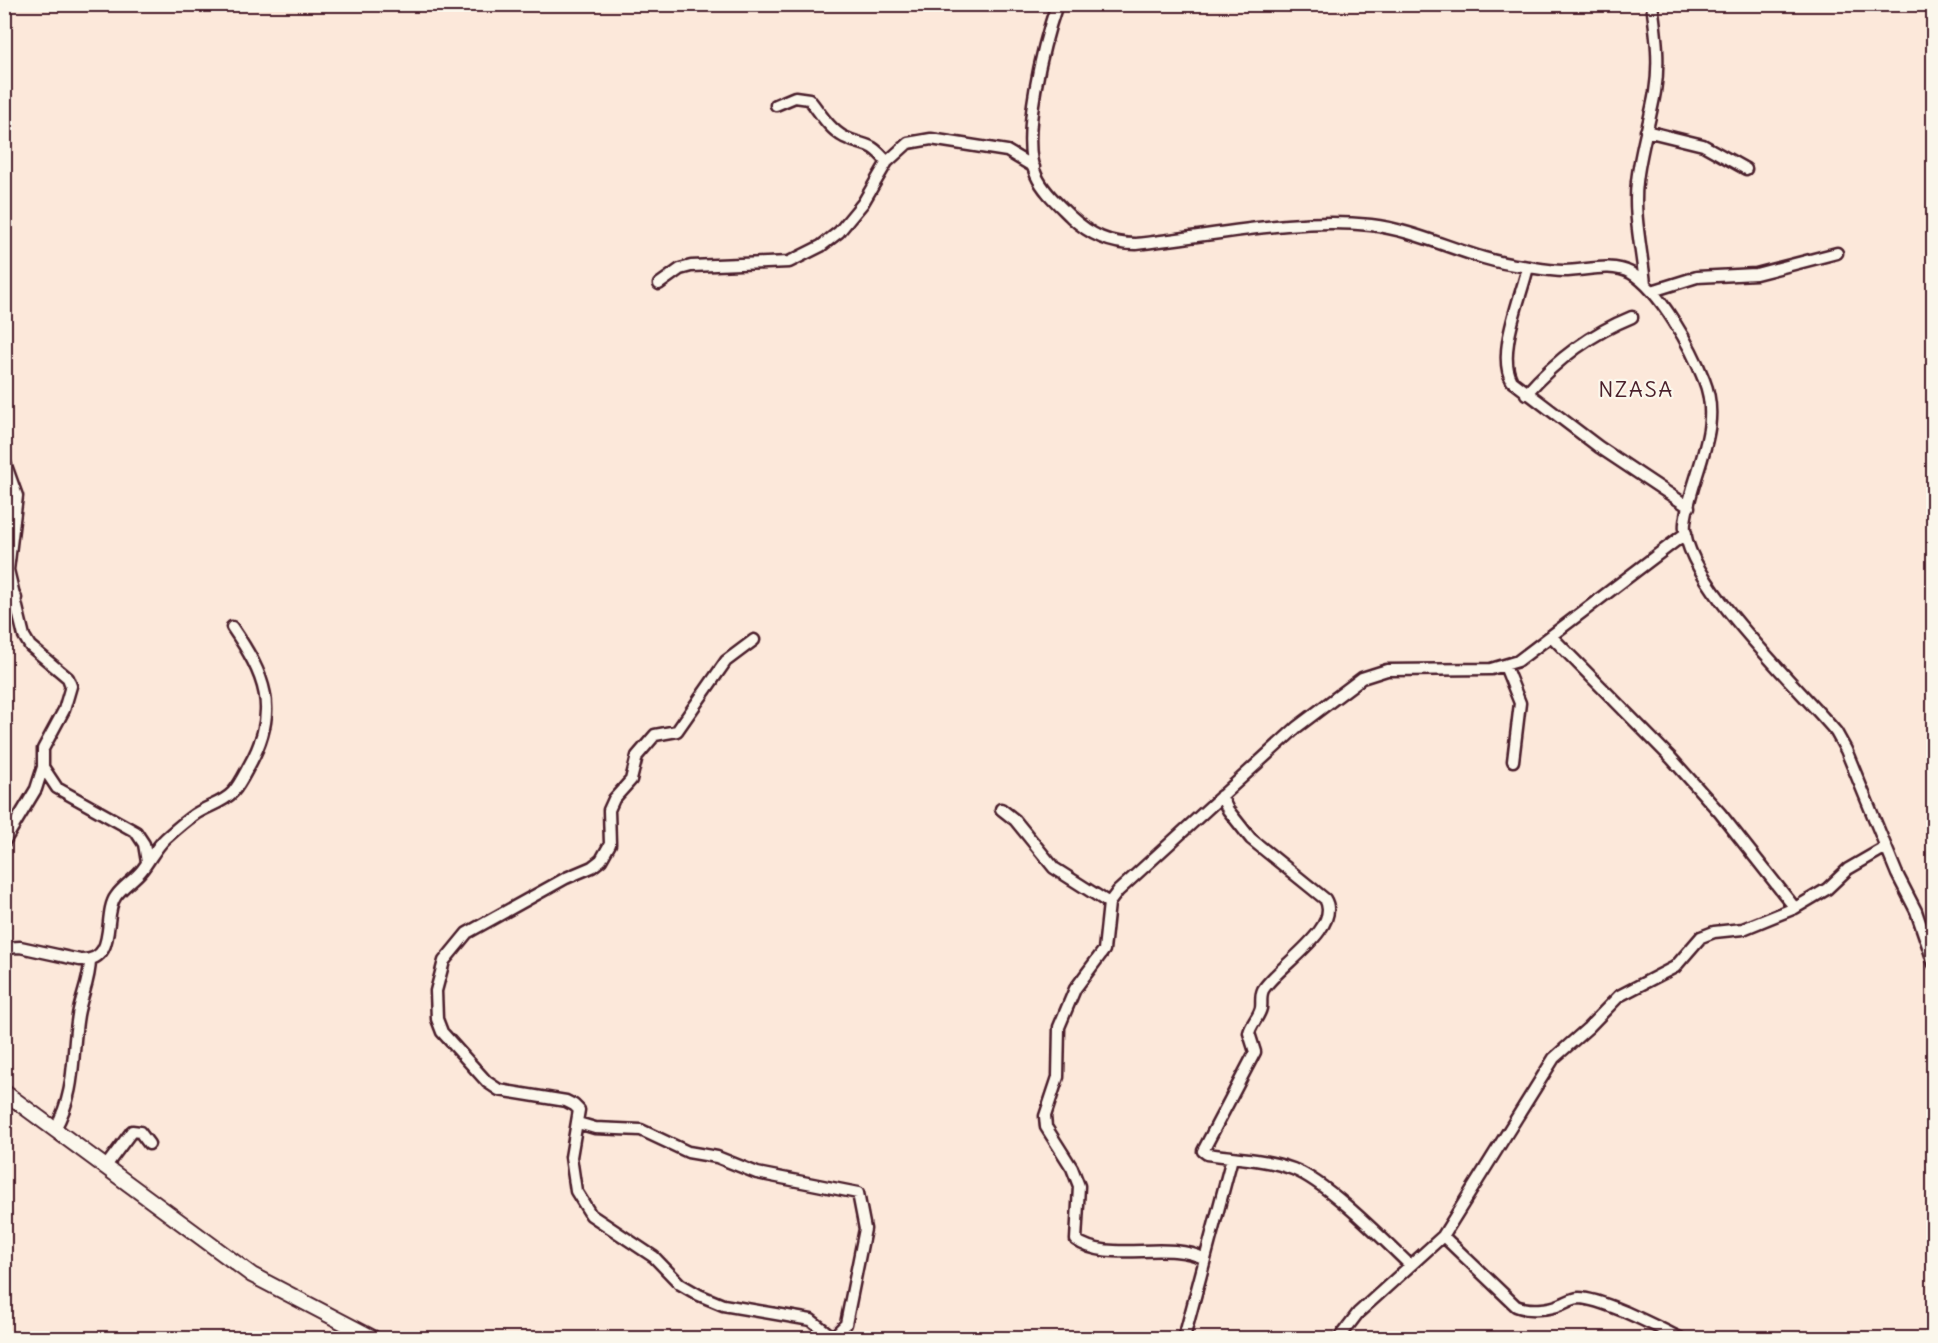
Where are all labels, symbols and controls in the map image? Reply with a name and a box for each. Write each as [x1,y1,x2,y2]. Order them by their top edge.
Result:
district label: NZASA [1598,375,1674,403]

